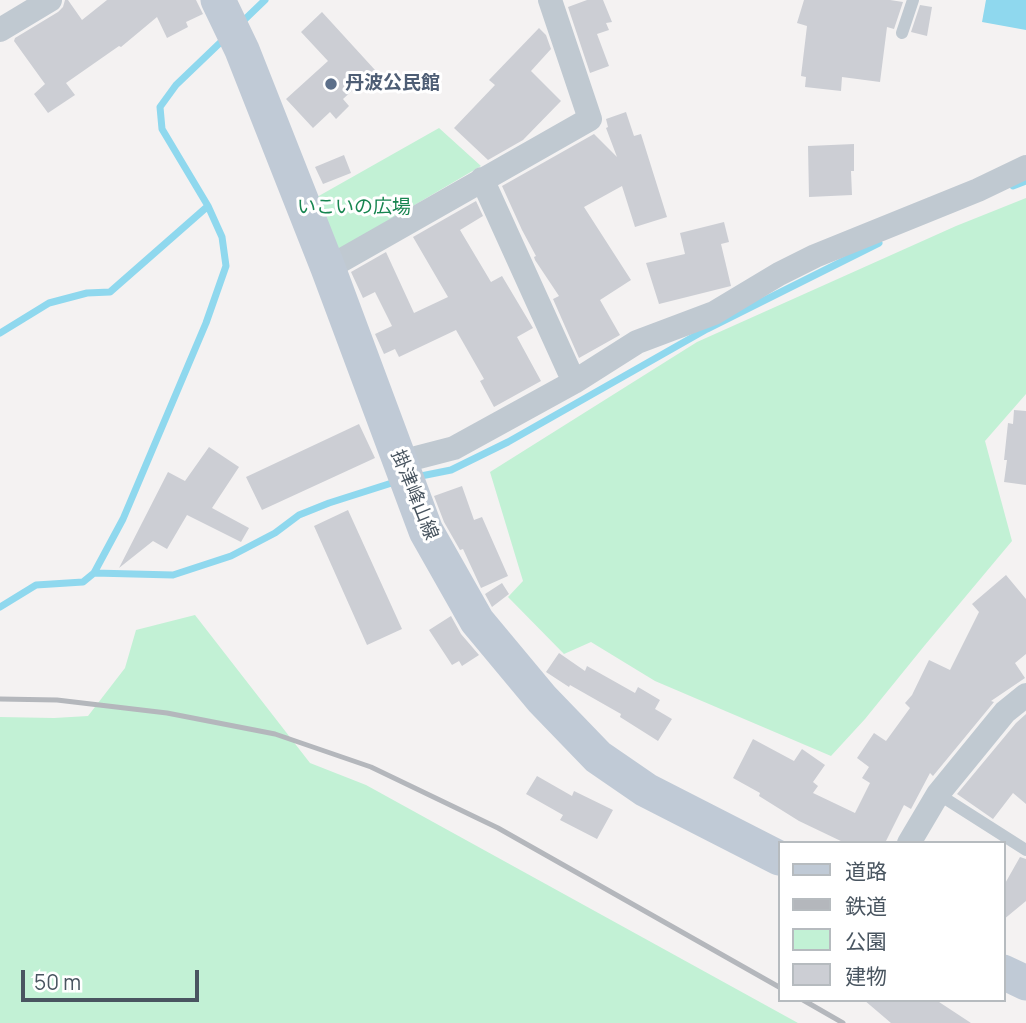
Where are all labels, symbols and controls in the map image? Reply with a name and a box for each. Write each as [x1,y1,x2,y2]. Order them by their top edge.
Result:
place label: 丹波公民館 [345,73,440,95]
marker: 丹波公民館 [323,76,339,92]
park label: いこいの広場 [297,197,411,219]
street label: 掛津峰山線 [386,447,442,543]
legend [778,841,1005,1002]
text: 道路 [845,857,887,885]
text: 鉄道 [845,892,887,920]
text: 公園 [845,927,887,955]
scale bar [24,956,203,1000]
text: 建物 [845,962,887,990]
text: 50 m [34,968,81,996]

